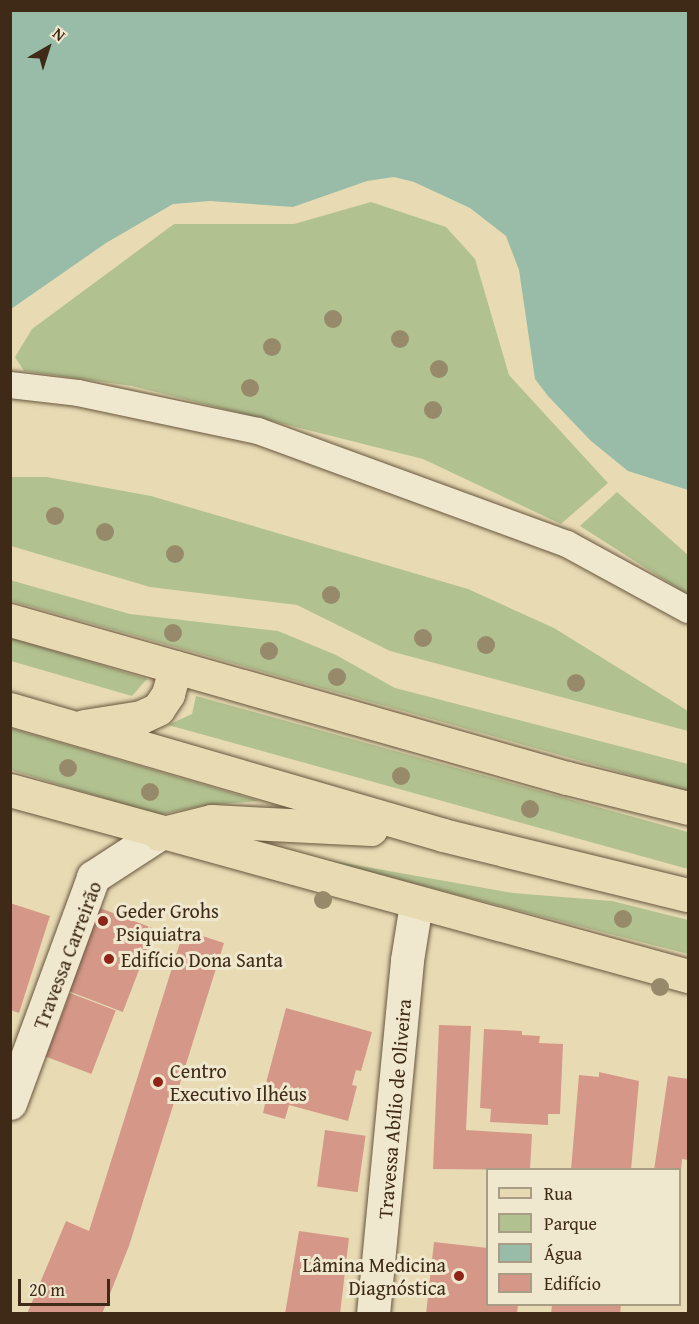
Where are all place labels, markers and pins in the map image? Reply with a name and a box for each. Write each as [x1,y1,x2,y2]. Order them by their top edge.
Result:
place label: Geder Grohs Psiquiatra [116,898,219,945]
marker: Geder Grohs Psiquiatra [94,912,112,930]
place label: Edifício Dona Santa [121,947,283,971]
marker: Edifício Dona Santa [102,952,116,966]
place label: Centro Executivo Ilhéus [170,1058,307,1105]
marker: Centro Executivo Ilhéus [151,1075,165,1089]
place label: Lâmina Medicina Diagnóstica [303,1252,446,1299]
marker: Lâmina Medicina Diagnóstica [450,1267,468,1285]

